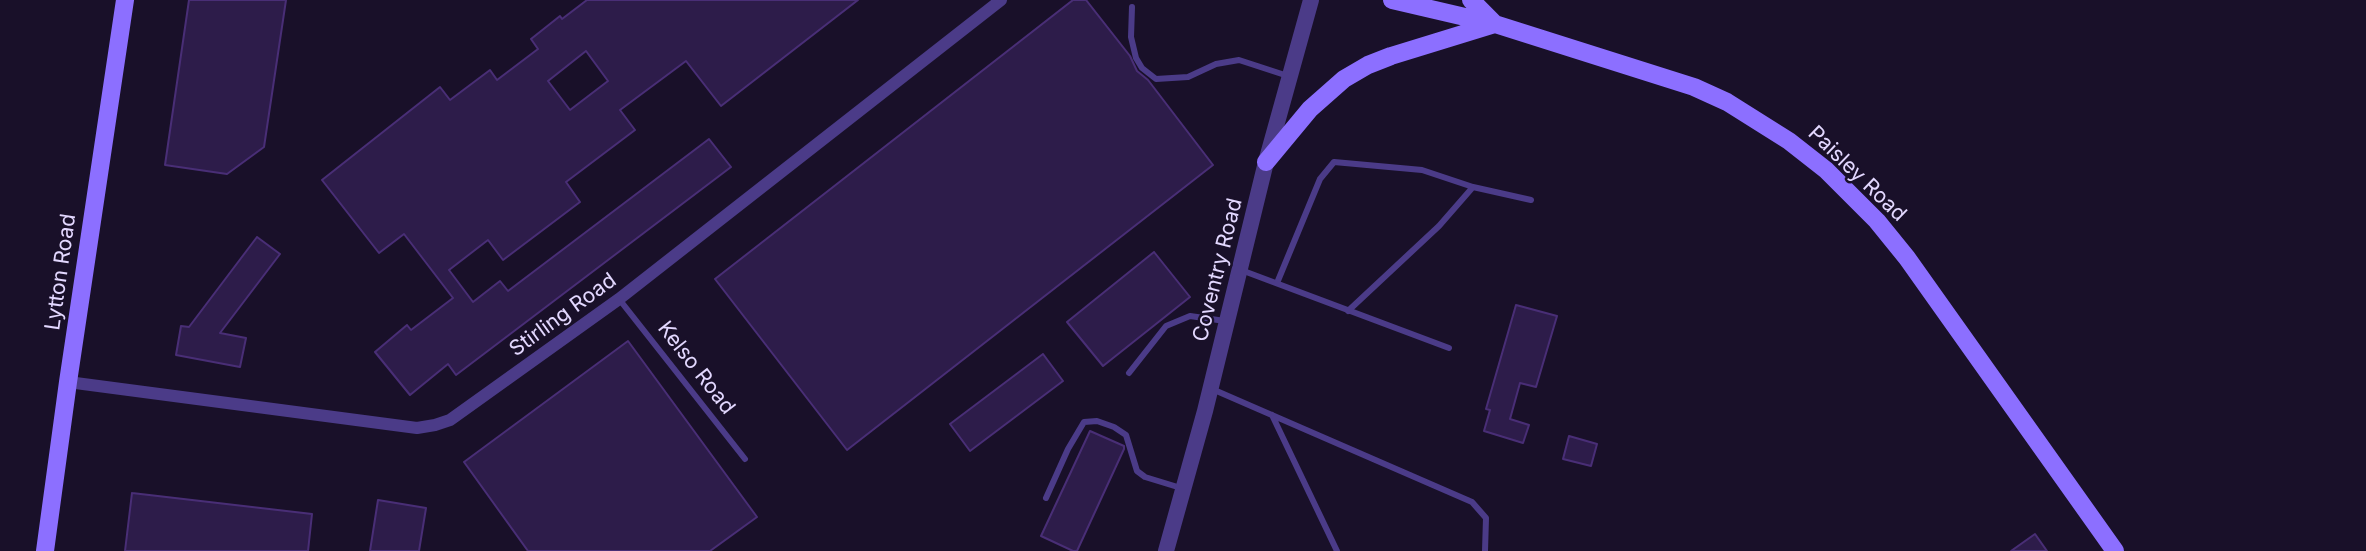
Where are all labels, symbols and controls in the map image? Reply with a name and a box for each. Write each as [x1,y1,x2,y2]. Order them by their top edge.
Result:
street label: Paisley Road [1803,121,1911,227]
street label: Coventry Road [1188,196,1248,344]
street label: Lytton Road [40,212,82,332]
street label: Stirling Road [505,268,621,362]
street label: Kelso Road [652,317,740,419]

